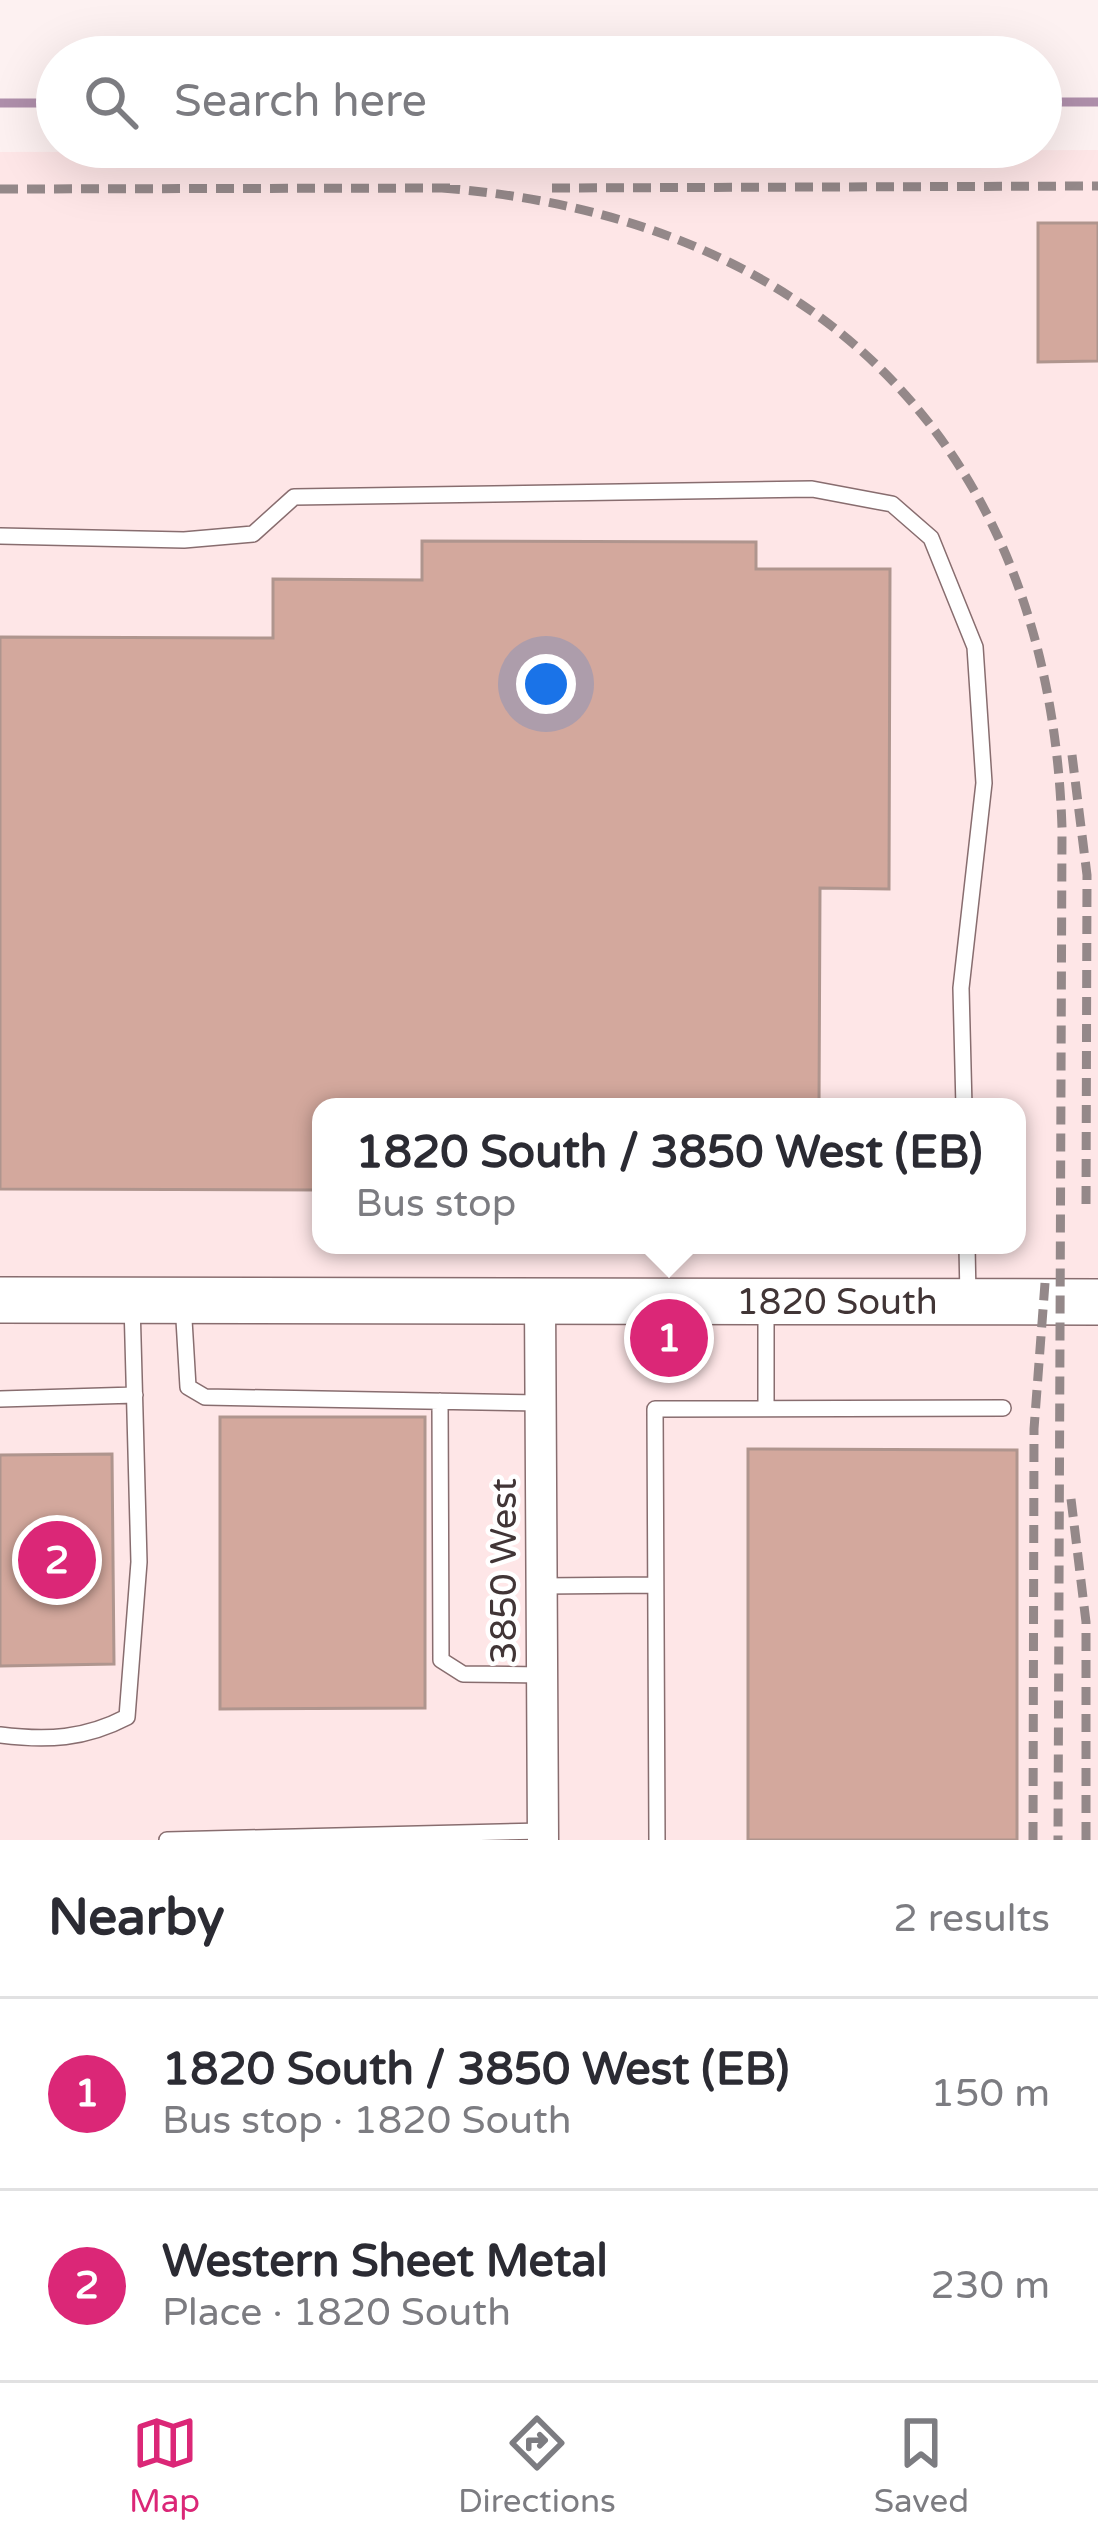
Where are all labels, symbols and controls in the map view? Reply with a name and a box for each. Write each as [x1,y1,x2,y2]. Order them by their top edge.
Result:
search box [36,36,1062,168]
icon: search [78,69,144,135]
text: Search here [174,75,427,129]
your location [516,654,576,714]
popup [312,1098,1026,1254]
text: 1820 South / 3850 West (EB) [355,1126,983,1180]
text: Bus stop [355,1180,516,1227]
street label: 1820 South [736,1281,938,1324]
pin: 1 [630,1293,708,1383]
street label: 3850 West [483,1478,526,1664]
pin: 2 [18,1515,96,1605]
text: Nearby [48,1887,225,1949]
text: 2 results [893,1895,1050,1942]
text: 1820 South / 3850 West (EB) [162,2043,789,2097]
text: 1 [75,2070,99,2117]
text: 150 m [931,2070,1050,2117]
text: Bus stop · 1820 South [162,2097,572,2144]
text: Western Sheet Metal [162,2235,608,2289]
text: 2 [75,2262,99,2309]
text: 230 m [931,2262,1050,2309]
text: Place · 1820 South [162,2289,511,2336]
tab: Map [129,2410,200,2521]
tab: Directions [458,2410,616,2521]
tab: Saved [874,2410,969,2521]

